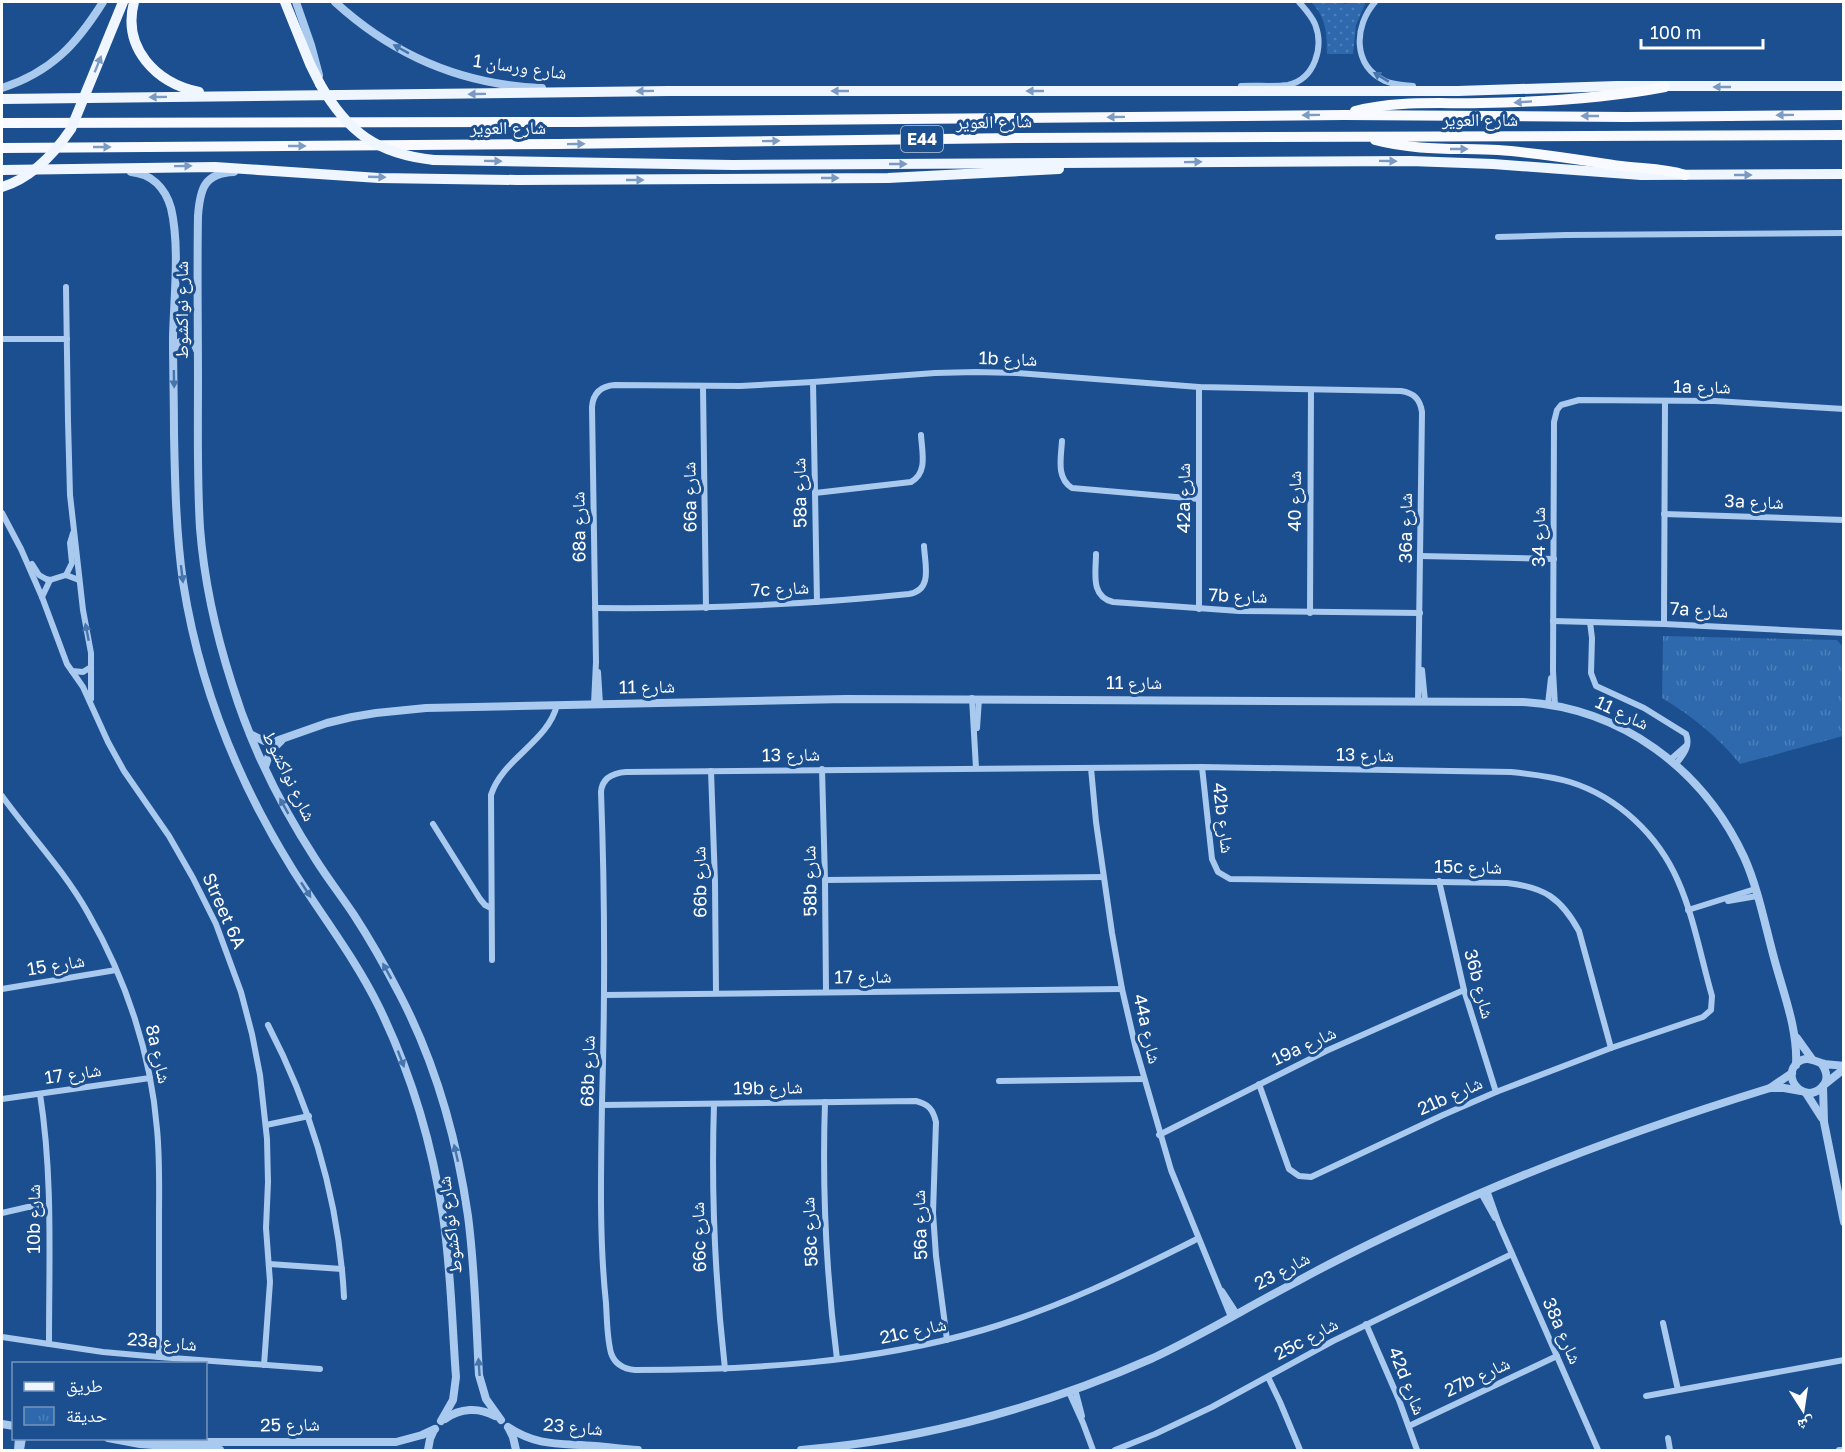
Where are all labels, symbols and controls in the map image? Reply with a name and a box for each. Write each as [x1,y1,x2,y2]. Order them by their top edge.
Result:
scale bar [1641,12,1762,50]
text: 100 m [1650,21,1701,43]
one-way arrow [393,44,409,55]
street label: شارع ورسان 1 [472,49,568,84]
one-way arrow [93,54,103,72]
one-way arrow [1373,72,1389,83]
one-way arrow [1713,82,1732,91]
one-way arrow [831,86,850,96]
one-way arrow [1026,86,1045,96]
one-way arrow [636,87,655,96]
one-way arrow [468,89,487,99]
one-way arrow [149,92,168,102]
one-way arrow [1514,97,1533,106]
street label: شارع العوير [1441,108,1518,131]
street label: شارع العوير [955,109,1032,134]
one-way arrow [1302,110,1321,120]
one-way arrow [1776,110,1795,120]
one-way arrow [1581,111,1600,121]
one-way arrow [1107,112,1126,122]
street label: شارع العوير [469,116,546,139]
road number: E44 [901,126,943,152]
one-way arrow [761,137,780,146]
one-way arrow [566,139,585,149]
one-way arrow [287,141,306,151]
one-way arrow [92,142,111,152]
one-way arrow [1450,145,1469,154]
one-way arrow [483,156,502,166]
one-way arrow [1378,156,1397,166]
one-way arrow [1183,158,1202,167]
one-way arrow [888,159,907,169]
one-way arrow [173,161,192,171]
one-way arrow [1734,170,1753,180]
one-way arrow [368,173,387,182]
one-way arrow [821,173,840,183]
one-way arrow [626,175,645,184]
street label: شارع نواكشوط [170,261,193,359]
street label: 1b شارع [978,346,1038,371]
one-way arrow [169,370,178,389]
street label: 1a شارع [1673,374,1731,399]
street label: 58a شارع [787,458,812,528]
street label: 66a شارع [677,461,702,533]
street label: 42a شارع [1172,463,1195,533]
street label: شارع 40 [1283,471,1306,531]
street label: 3a شارع [1724,489,1784,514]
street label: 68a شارع [566,491,591,563]
street label: 36a شارع [1394,493,1417,563]
street label: شارع 34 [1527,507,1550,567]
one-way arrow [178,564,187,583]
street label: 7c شارع [750,575,810,602]
street label: 7b شارع [1208,583,1268,608]
street label: 7a شارع [1669,596,1729,623]
one-way arrow [82,623,91,642]
street label: شارع 11 [1106,671,1162,694]
street label: شارع 11 [619,675,675,698]
street label: شارع 11 [1592,690,1653,735]
street label: شارع نواكشوط [258,727,321,825]
street label: شارع 13 [762,742,820,767]
street label: شارع 13 [1336,742,1394,767]
street label: 42b شارع [1208,781,1239,855]
one-way arrow [279,797,289,814]
street label: 58b شارع [797,845,822,917]
street label: 66b شارع [687,846,712,918]
street label: 15c شارع [1434,854,1502,879]
street label: Street 6A [198,869,251,952]
one-way arrow [300,881,312,897]
street label: 36b شارع [1459,946,1500,1021]
street label: شارع 15 [26,949,86,980]
one-way arrow [382,962,392,979]
street label: شارع 17 [834,965,892,988]
street label: 44a شارع [1128,992,1167,1066]
street label: 19a شارع [1268,1021,1340,1070]
street label: 8a شارع [141,1022,176,1086]
street label: 68b شارع [575,1035,600,1107]
one-way arrow [397,1050,407,1068]
street label: شارع 17 [43,1058,103,1089]
street label: 21b شارع [1414,1071,1486,1120]
street label: 19b شارع [733,1075,803,1100]
one-way arrow [451,1144,461,1162]
street label: شارع نواكشوط [432,1175,467,1275]
street label: 10b شارع [22,1184,45,1254]
street label: 56a شارع [907,1190,932,1261]
street label: 58c شارع [796,1196,823,1268]
street label: 66c شارع [686,1201,711,1273]
street label: شارع 23 [1250,1246,1314,1295]
street label: 38a شارع [1538,1294,1587,1368]
street label: 21c شارع [877,1312,948,1349]
street label: 25c شارع [1270,1312,1342,1365]
street label: 23a شارع [126,1327,198,1356]
street label: 42d شارع [1383,1343,1431,1418]
street label: 27b شارع [1440,1351,1513,1402]
one-way arrow [474,1358,483,1377]
legend [12,1362,207,1440]
text: طريق [66,1374,103,1397]
north arrow [1773,1380,1833,1440]
text: حديقة [66,1404,107,1426]
street label: شارع 25 [260,1412,320,1437]
street label: شارع 23 [542,1412,604,1441]
text: ش [1796,1413,1817,1436]

